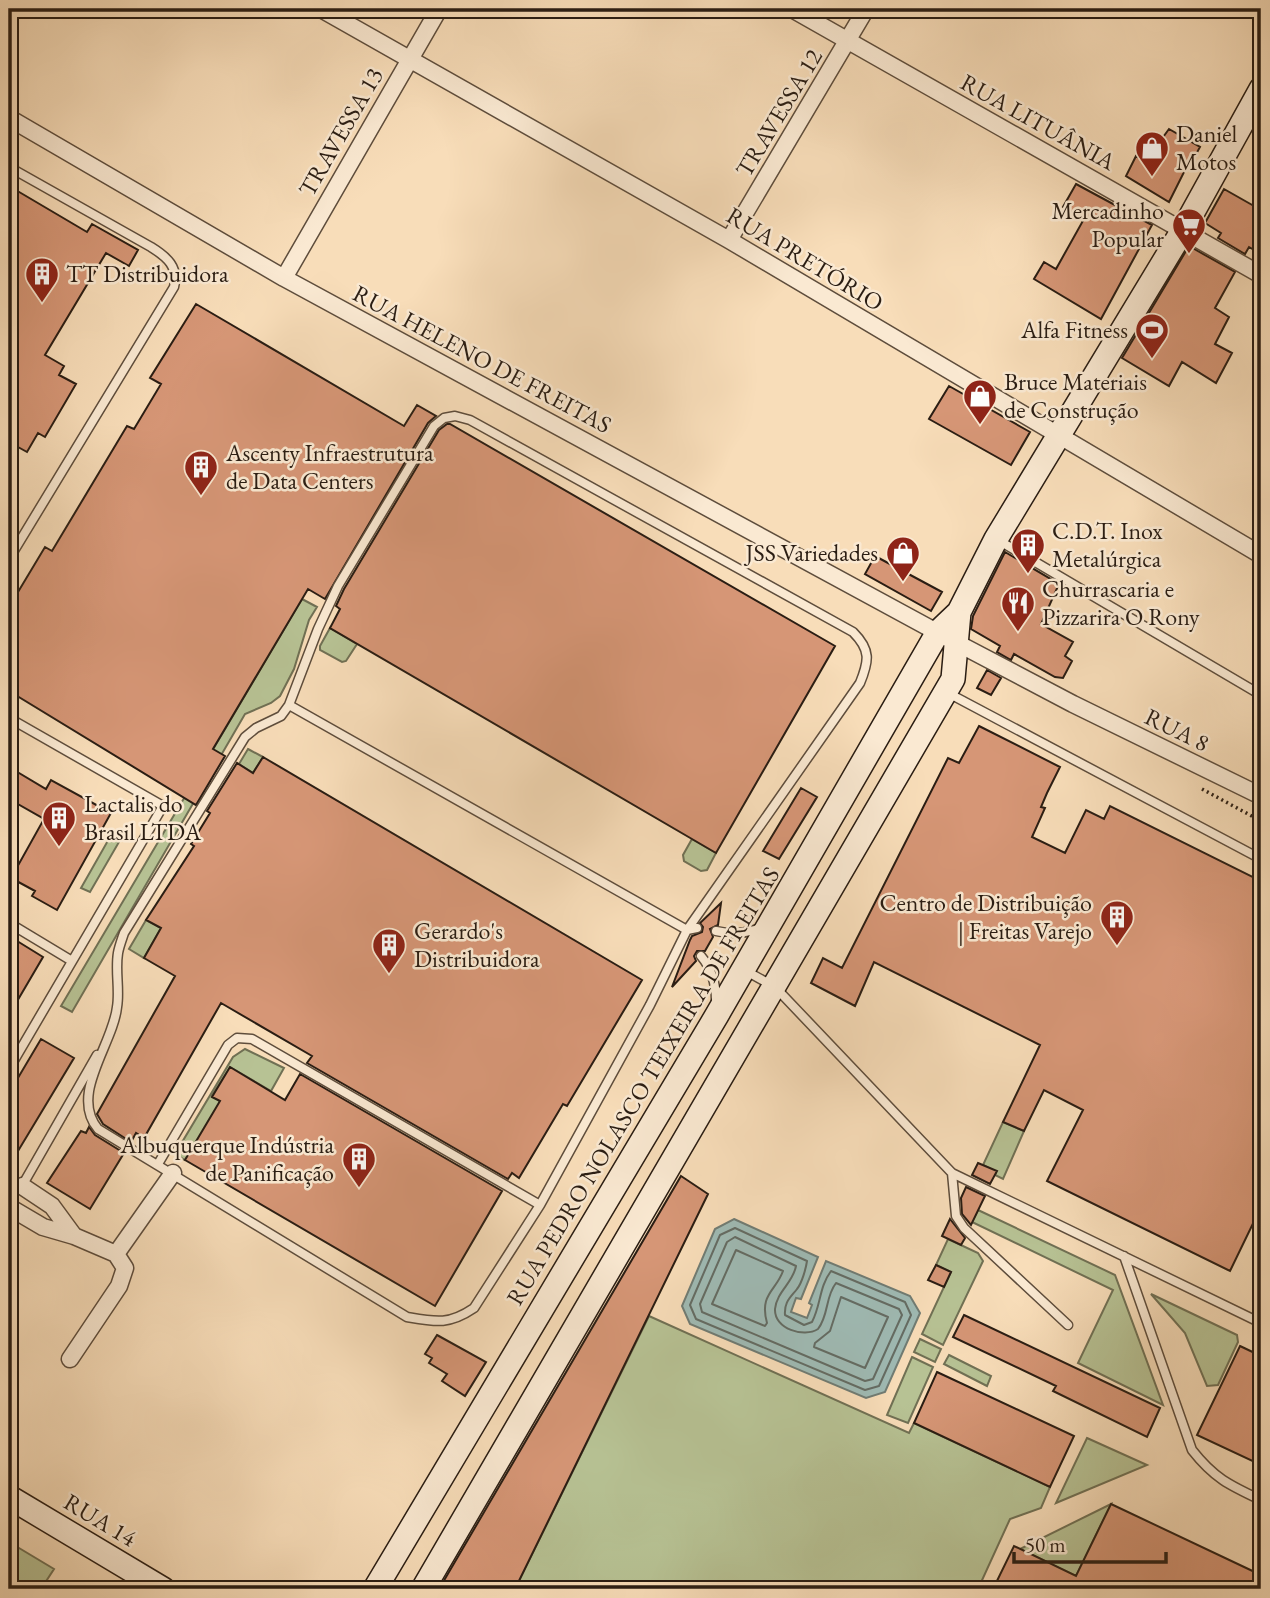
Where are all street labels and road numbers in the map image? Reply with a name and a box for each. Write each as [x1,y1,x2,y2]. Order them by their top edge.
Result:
street label: TRAVESSA 12 [728,43,829,182]
street label: TRAVESSA 13 [291,62,390,202]
street label: RUA LITUÂNIA [955,66,1122,177]
street label: RUA PRETÓRIO [721,200,889,318]
street label: RUA HELENO DE FREITAS [348,277,617,440]
street label: RUA 8 [1140,701,1214,758]
street label: RUA PEDRO NOLASCO TEIXEIRA DE FREITAS [499,861,786,1311]
street label: RUA 14 [58,1486,143,1554]

